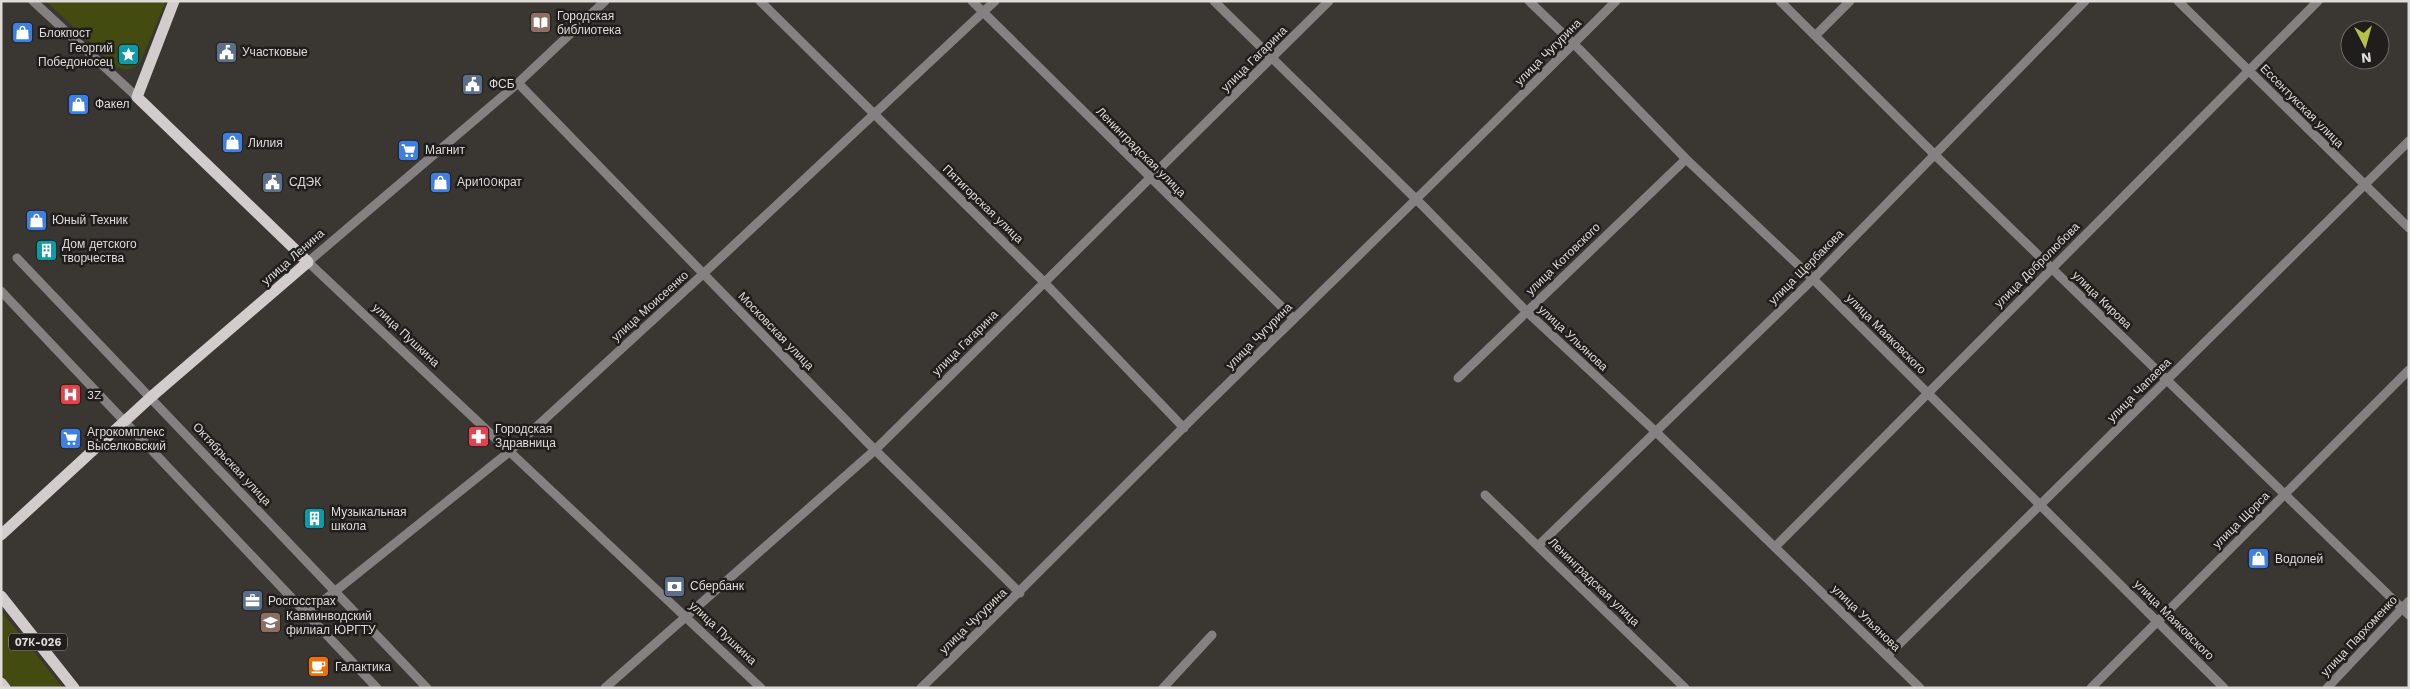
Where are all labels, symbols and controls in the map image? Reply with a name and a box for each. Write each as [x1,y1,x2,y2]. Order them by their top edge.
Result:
place label: Городская библиотека [557,9,622,37]
library icon: Городская библиотека [529,11,553,35]
street label: улица Чугурина [1512,16,1584,88]
north arrow [2340,20,2390,70]
shop icon: Блокпост [11,21,35,45]
street label: улица Гагарина [1218,23,1290,95]
place label: Блокпост [39,26,91,40]
public building icon: Участковые [214,40,238,64]
place label: Георгий Победоносец [38,41,113,69]
place icon: Георгий Победоносец [117,43,141,67]
place label: Участковые [242,45,308,59]
text: N [2360,49,2372,66]
street label: Ессентукская улица [2257,61,2347,151]
public building icon: ФСБ [461,72,485,96]
place label: ФСБ [489,77,515,91]
shop icon: Факел [67,92,91,116]
place label: Факел [95,97,129,111]
street label: Ленинградская улица [1093,104,1189,200]
shop icon: Лилия [220,131,244,155]
place label: Лилия [248,136,283,150]
supermarket icon: Магнит [397,138,421,162]
place label: Магнит [425,143,466,157]
street label: Пятигорская улица [940,162,1026,246]
public building icon: СДЭК [261,170,285,194]
shop icon: Ари100крат [429,170,453,194]
place label: СДЭК [289,175,321,189]
place label: Ари100крат [457,175,522,189]
shop icon: Юный Техник [24,208,48,232]
place label: Юный Техник [52,213,129,227]
street label: улица Добролюбова [1992,219,2083,310]
street label: улица Котовского [1523,220,1603,298]
street label: улица Ленина [259,226,327,288]
street label: улица Щербакова [1766,226,1847,307]
place label: Дом детского творчества [62,237,137,265]
building icon: Дом детского творчества [34,239,58,263]
street label: улица Моисеенко [609,268,692,344]
street label: улица Кирова [2069,268,2135,332]
street label: Московская улица [735,289,817,373]
street label: улица Маяковского [1843,291,1929,377]
street label: улица Пушкина [370,300,443,370]
street label: улица Чугурина [1223,300,1295,372]
street label: улица Ульянова [1535,302,1611,374]
street label: улица Гагарина [929,307,1001,379]
street label: улица Чапаева [2104,355,2174,425]
hospital icon: 3Z [59,383,83,407]
place label: 3Z [87,388,102,402]
street label: Октябрьская улица [190,420,274,509]
place label: Городская Здравница [495,422,556,450]
pharmacy icon: Городская Здравница [467,424,491,448]
place label: Агрокомплекс Выселковский [87,425,166,453]
supermarket icon: Агрокомплекс Выселковский [59,427,83,451]
street label: улица Щорса [2210,489,2272,551]
place label: Музыкальная школа [331,505,407,533]
building icon: Музыкальная школа [303,507,327,531]
street label: Ленинградская улица [1546,535,1643,629]
shop icon: Водолей [2247,547,2271,571]
place label: Водолей [2275,552,2323,566]
bank icon: Сбербанк [662,574,686,598]
street label: улица Маяковского [2131,577,2217,663]
place label: Сбербанк [690,579,745,593]
street label: улица Ульянова [1829,582,1903,654]
street label: улица Чугурина [936,585,1010,657]
office icon: Росгосстрах [240,589,264,613]
street label: улица Пархоменко [2318,593,2400,679]
place label: Росгосстрах [268,594,336,608]
street label: улица Пушкина [687,598,760,668]
place label: Кавминводский филиал ЮРГТУ [286,609,376,637]
school or university icon: Кавминводский филиал ЮРГТУ [258,611,282,635]
road number: 07К-026 [9,634,67,650]
cafe icon: Галактика [307,655,331,679]
place label: Галактика [335,660,391,674]

